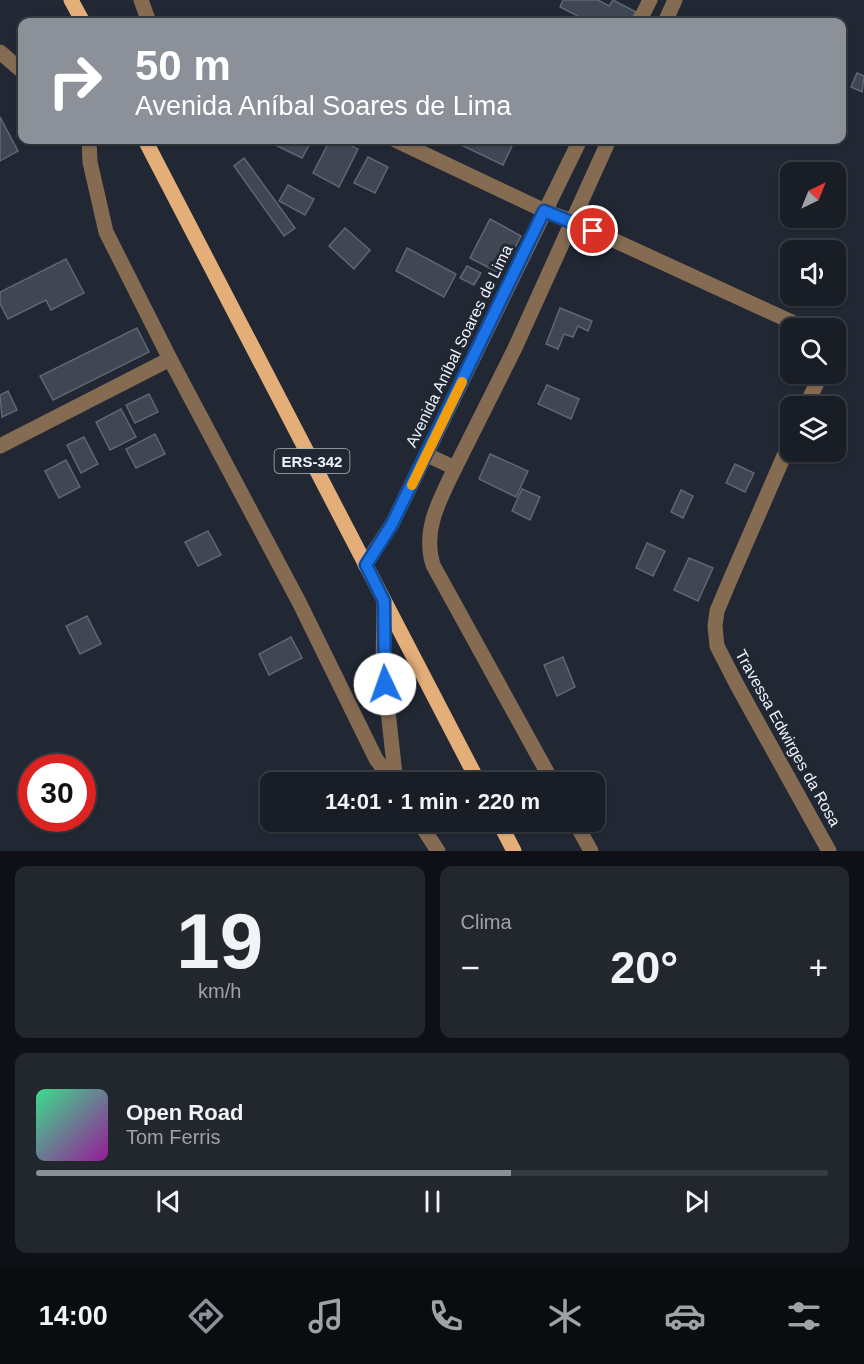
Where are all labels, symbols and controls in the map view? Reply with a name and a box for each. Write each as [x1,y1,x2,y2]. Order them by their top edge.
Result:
icon: right [36,42,114,120]
text: 50 m [135,42,231,89]
text: Avenida Aníbal Soares de Lima [135,91,511,121]
north arrow [780,162,846,228]
map controls [780,162,846,462]
pin [567,205,618,256]
icon: arrive [576,214,609,247]
button: sound [780,240,846,306]
street label: Avenida Aníbal Soares de Lima [402,242,516,450]
button: search [780,318,846,384]
button: layers [780,396,846,462]
road number: ERS-342 [274,449,350,473]
street label: Travessa Edwirges da Rosa [732,647,844,829]
position arrow [353,652,417,716]
speed limit sign: 30 [18,754,96,832]
text: 14:01 · 1 min · 220 m [325,789,540,814]
text: 19 [176,897,263,985]
text: Clima [461,911,512,933]
text: 20° [610,942,678,993]
text: − [461,949,480,986]
text: + [809,949,828,986]
text: km/h [198,980,241,1002]
text: Open Road [126,1100,243,1125]
text: Tom Ferris [126,1126,220,1148]
icon: previous [152,1185,185,1218]
icon: pause [416,1185,449,1218]
icon: next [680,1185,713,1218]
icon: directions [185,1295,227,1337]
icon: music [305,1295,347,1337]
icon: phone [425,1295,467,1337]
icon: climate [544,1295,586,1337]
icon: car [664,1295,706,1337]
icon: filters [783,1295,825,1337]
text: 14:00 [39,1301,108,1331]

